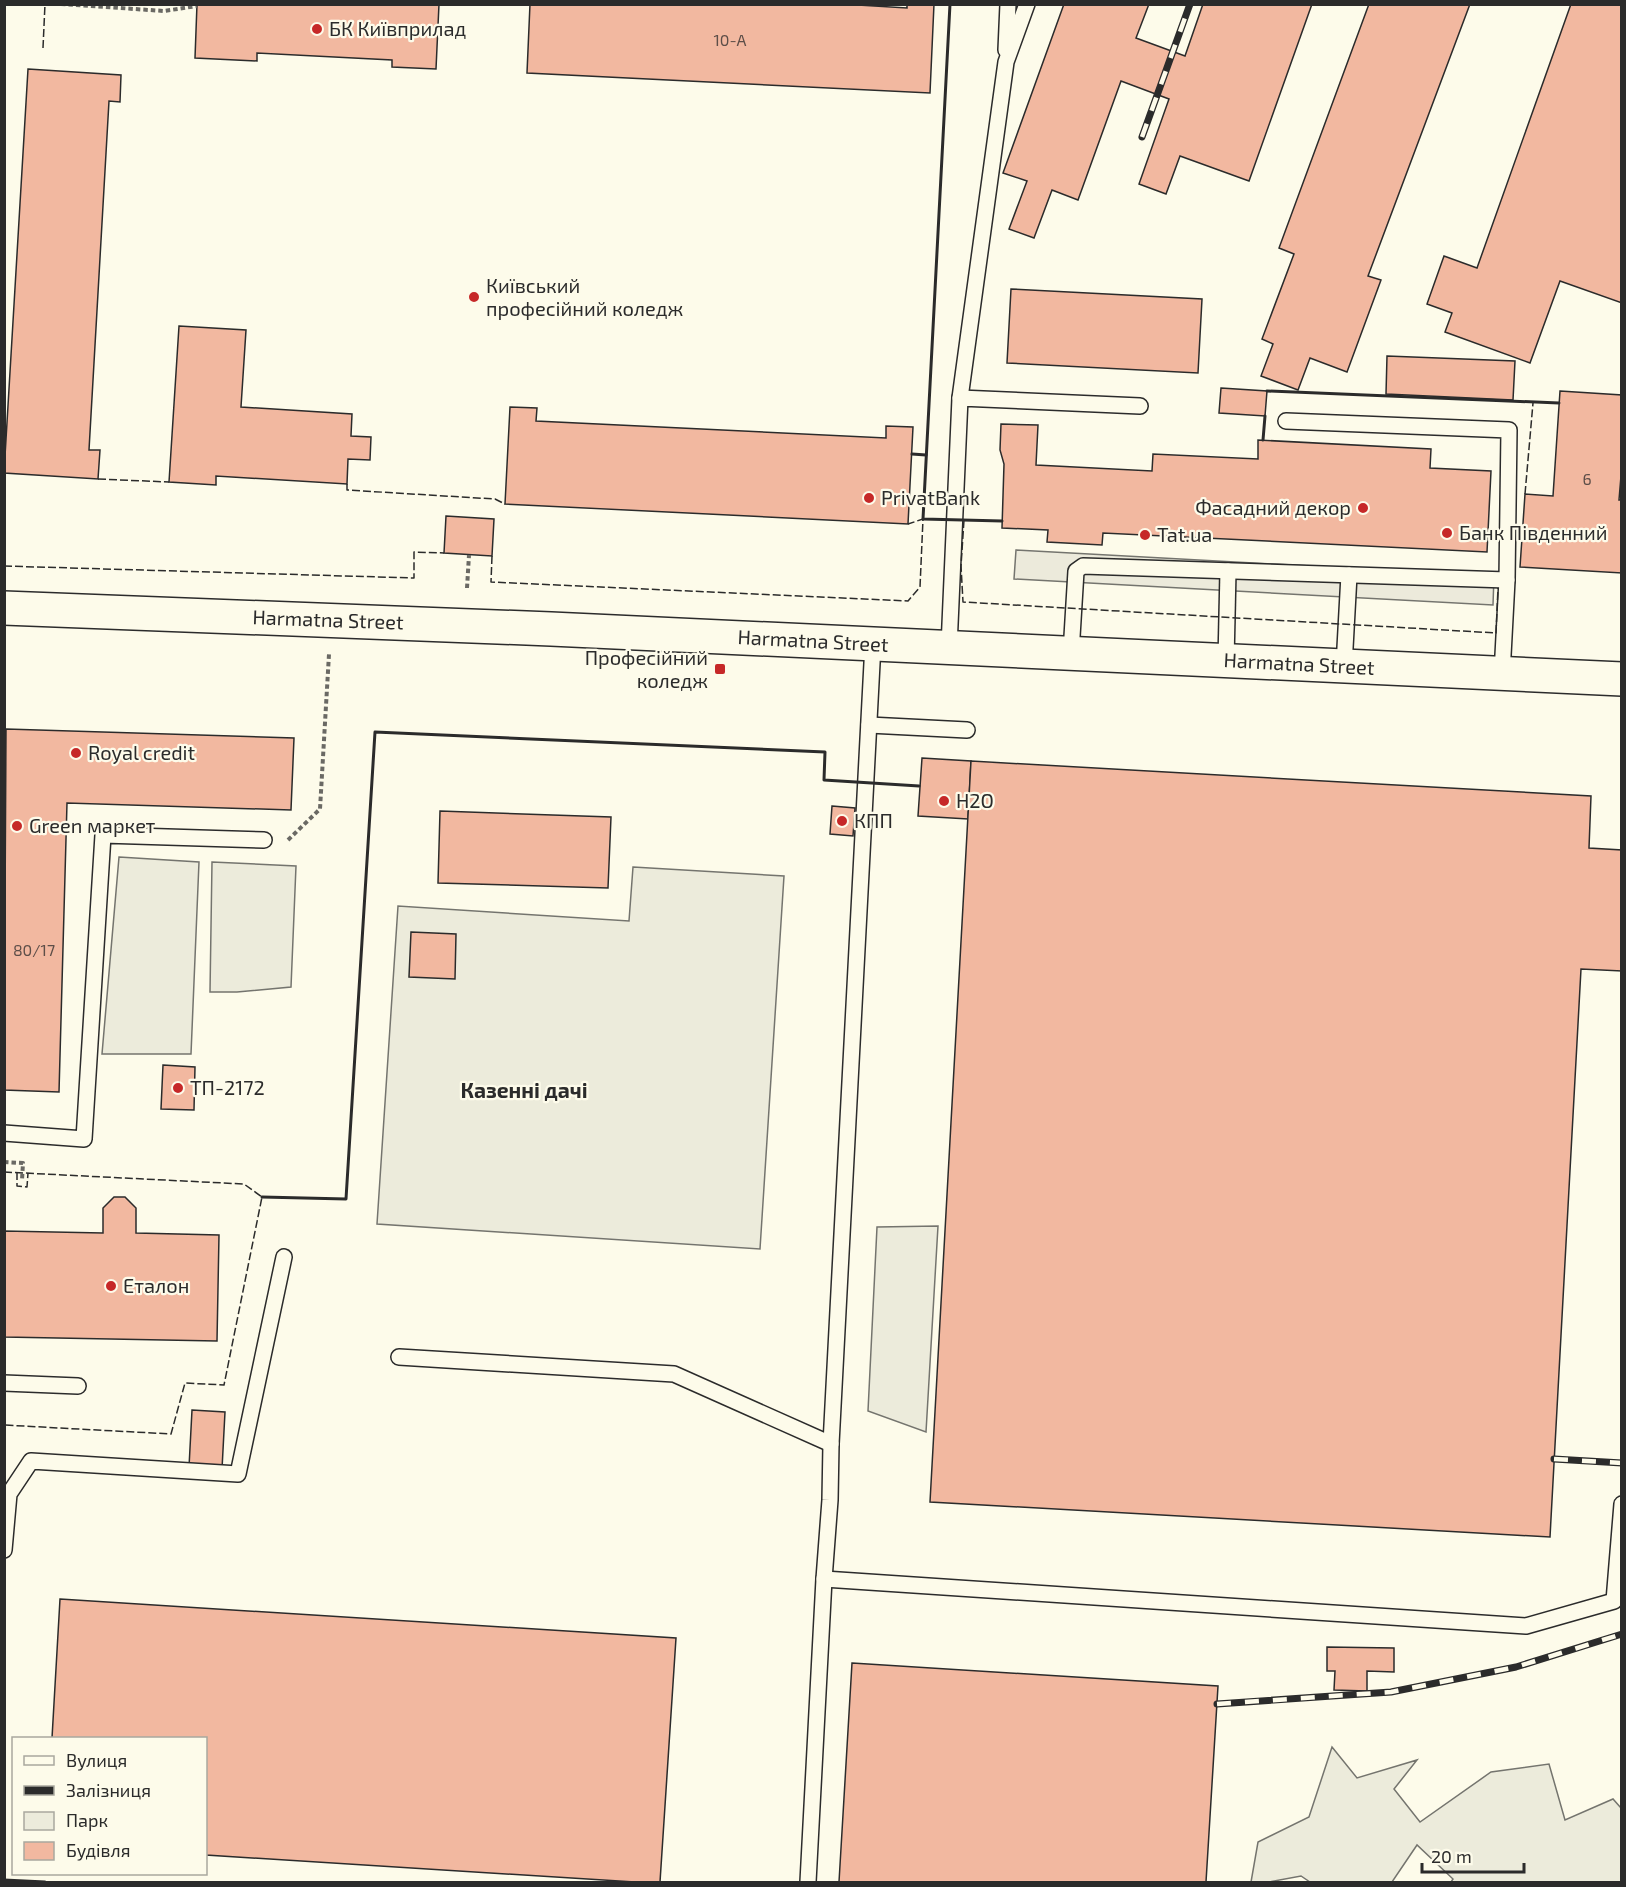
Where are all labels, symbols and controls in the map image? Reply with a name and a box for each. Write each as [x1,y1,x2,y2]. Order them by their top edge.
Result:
place label: БК Київприлад [329,16,466,40]
marker: БК Київприлад [310,22,324,36]
house number: 10-А [713,30,747,49]
place label: Київський професійний коледж [486,273,683,320]
marker: Київський професійний коледж [467,290,481,304]
house number: 6 [1582,469,1592,488]
place label: PrivatBank [881,485,980,509]
marker: PrivatBank [862,491,876,505]
place label: Фасадний декор [1195,495,1351,519]
marker: Фасадний декор [1356,501,1370,515]
place label: Банк Південний [1459,520,1607,544]
place label: Tat.ua [1157,522,1212,546]
marker: Банк Південний [1440,526,1454,540]
marker: Tat.ua [1138,528,1152,542]
street label: Harmatna Street [252,604,404,634]
street label: Harmatna Street [737,624,890,656]
place label: Професійний коледж [585,645,708,692]
street label: Harmatna Street [1223,647,1376,679]
marker: Професійний коледж [713,662,727,676]
place label: Royal credit [88,740,196,764]
marker: Royal credit [69,746,83,760]
place label: H2O [956,788,994,812]
marker: H2O [937,794,951,808]
place label: КПП [854,808,893,832]
place label: Green маркет [29,813,156,837]
marker: КПП [835,814,849,828]
marker: Green маркет [10,819,24,833]
house number: 80/17 [13,940,55,959]
place label: ТП-2172 [190,1075,265,1099]
district label: Казенні дачі [460,1077,588,1102]
marker: ТП-2172 [171,1081,185,1095]
place label: Еталон [123,1273,189,1297]
marker: Еталон [104,1279,118,1293]
legend [12,1737,207,1875]
text: Вулиця [66,1749,127,1771]
text: Залізниця [66,1779,151,1801]
text: Парк [66,1809,108,1831]
scale bar [1422,1836,1524,1874]
text: Будівля [66,1839,130,1861]
text: 20 m [1431,1845,1472,1867]

